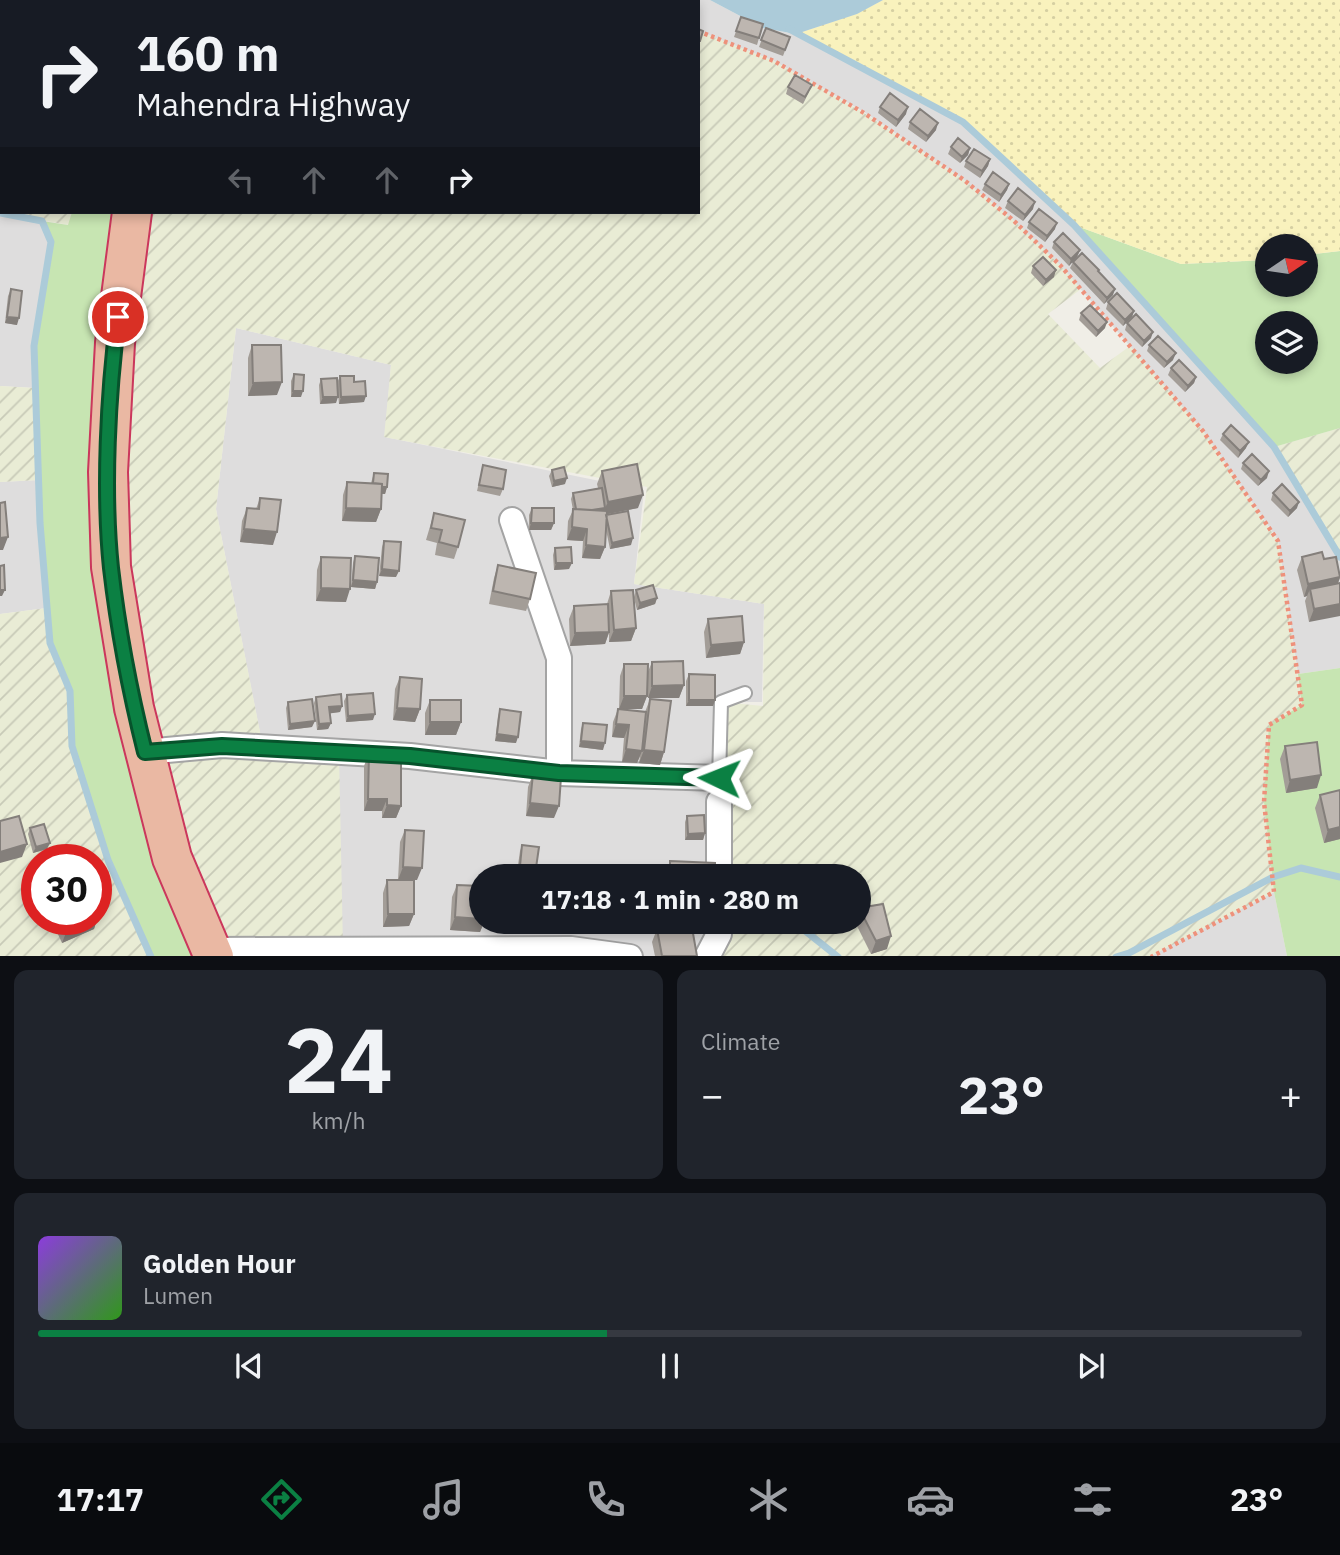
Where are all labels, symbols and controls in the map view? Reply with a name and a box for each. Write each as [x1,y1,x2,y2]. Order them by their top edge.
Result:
text: 160 m [136,21,280,84]
icon: right [21,28,112,119]
text: Mahendra Highway [136,83,411,125]
icon: left [222,161,260,199]
icon: ahead [295,161,333,199]
icon: ahead [368,161,406,199]
icon: right [441,161,479,199]
north arrow [1255,234,1318,298]
map controls [1255,234,1318,374]
pin [88,287,148,347]
icon: arrive [99,298,137,336]
button: layers [1255,311,1318,374]
position arrow [682,741,756,815]
speed limit sign: 30 [21,844,112,935]
text: 17:18 · 1 min · 280 m [541,882,799,916]
text: 24 [284,1000,393,1118]
text: Climate [701,1026,780,1056]
text: 23° [958,1061,1045,1128]
text: − [701,1070,724,1119]
text: + [1279,1070,1302,1119]
text: km/h [311,1105,366,1135]
text: Golden Hour [143,1246,296,1280]
text: Lumen [143,1280,213,1310]
icon: previous [230,1347,268,1385]
icon: pause [651,1347,689,1385]
icon: next [1072,1347,1110,1385]
icon: directions [257,1475,306,1524]
icon: music [419,1475,468,1524]
icon: phone [581,1475,630,1524]
icon: climate [744,1475,793,1524]
icon: car [906,1475,955,1524]
icon: filters [1068,1475,1117,1524]
text: 17:17 [57,1478,144,1520]
text: 23° [1230,1478,1283,1520]

